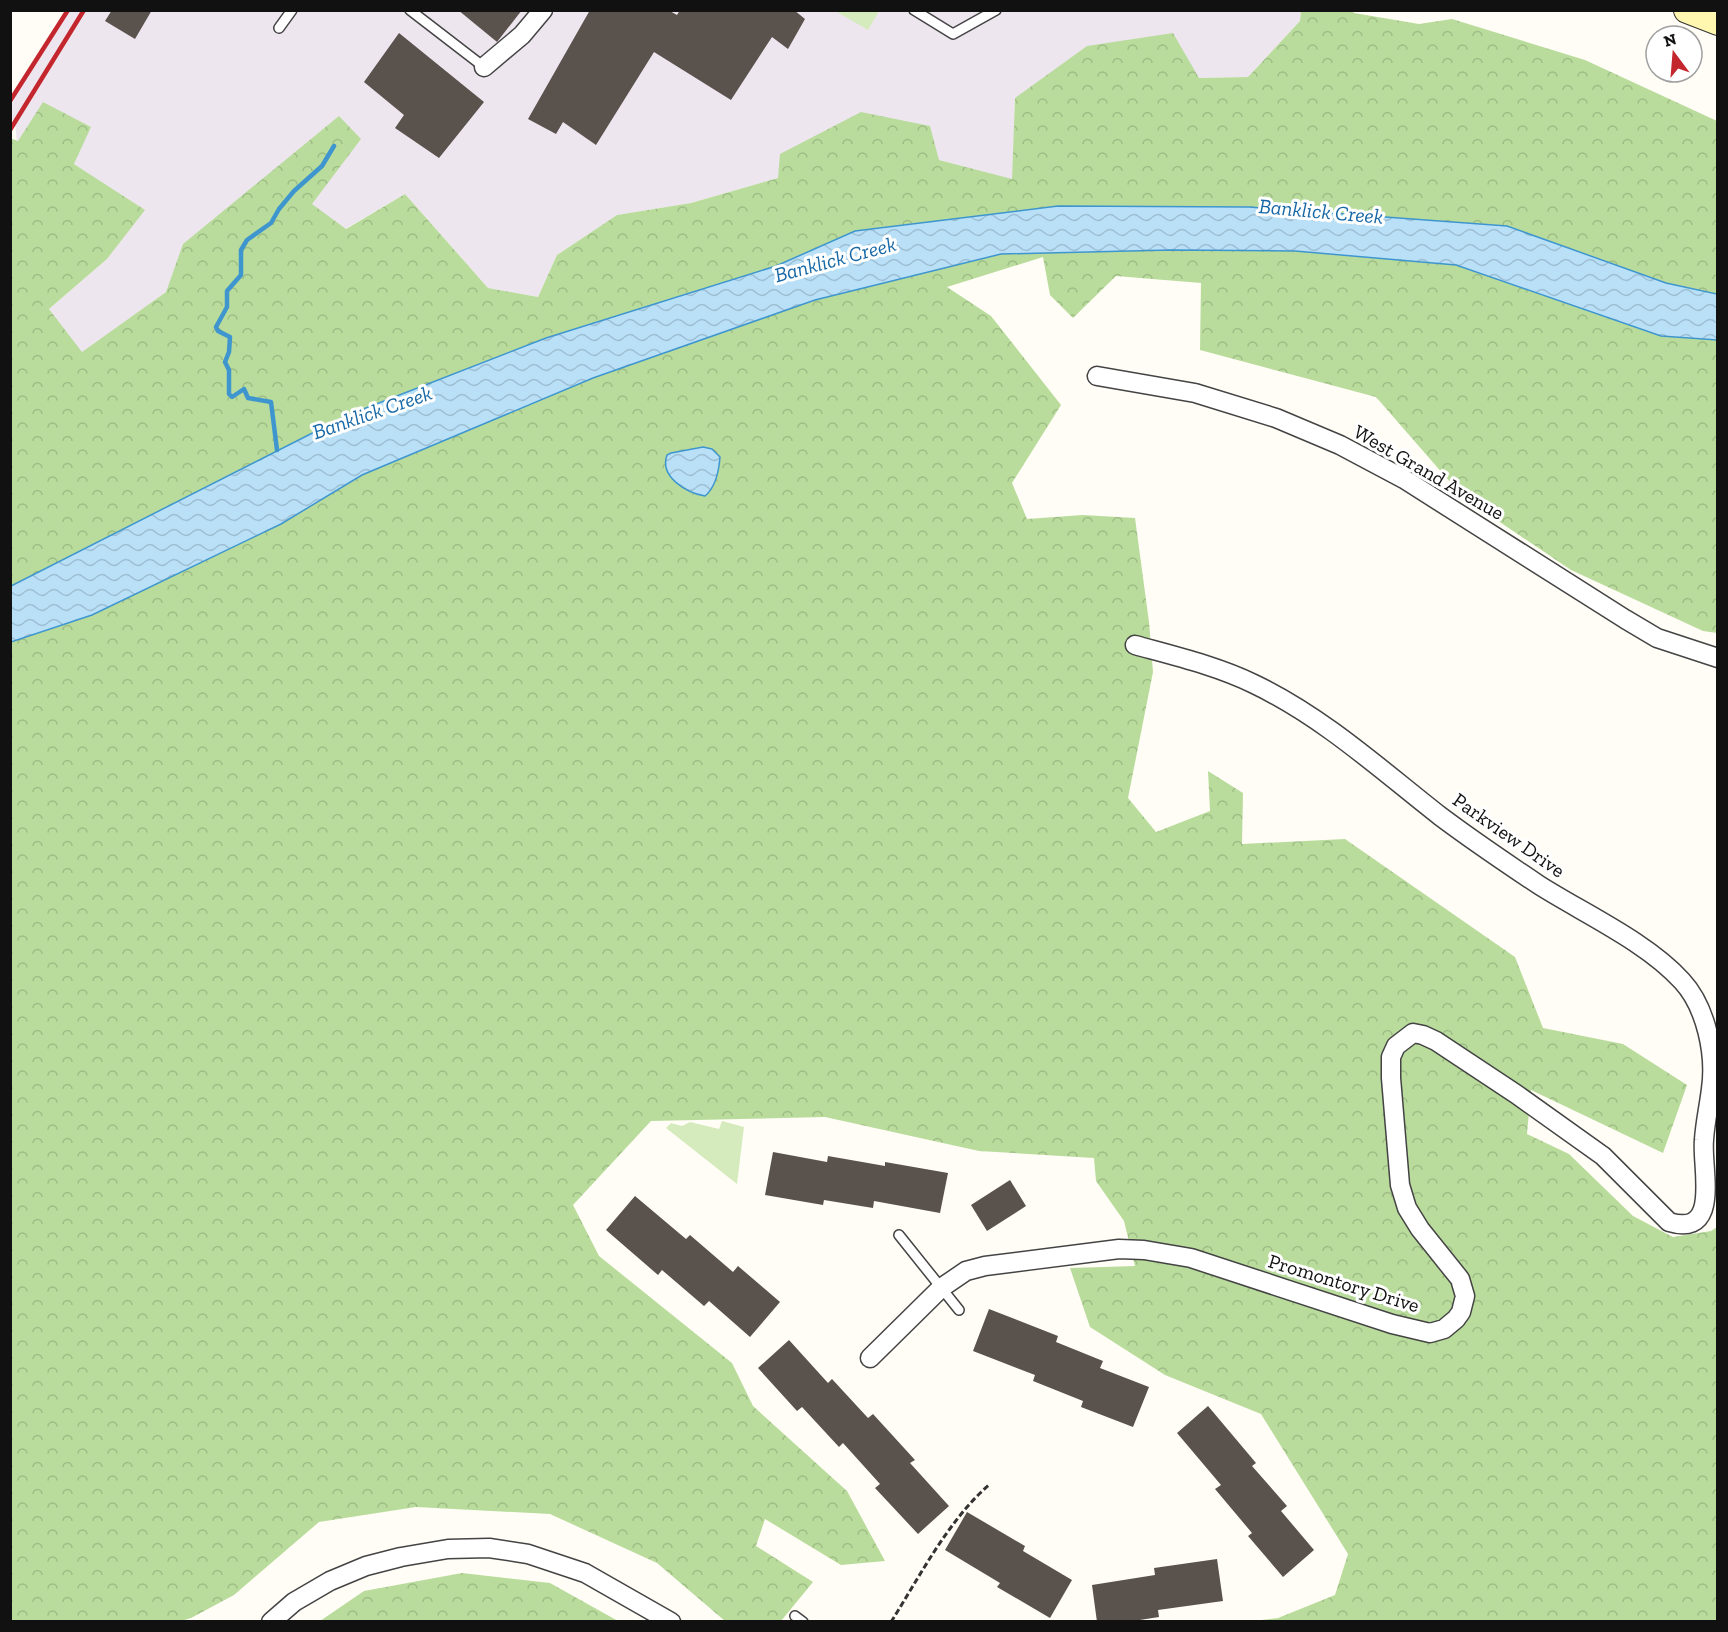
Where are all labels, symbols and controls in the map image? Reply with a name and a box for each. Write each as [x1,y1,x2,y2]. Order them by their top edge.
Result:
north arrow [1644,24,1704,84]
text: N [1662,29,1678,51]
water label: Banklick Creek [1258,193,1384,229]
water label: Banklick Creek [772,231,898,287]
water label: Banklick Creek [309,380,435,444]
street label: West Grand Avenue [1350,419,1508,525]
street label: Parkview Drive [1448,788,1570,882]
street label: Promontory Drive [1266,1249,1422,1317]

